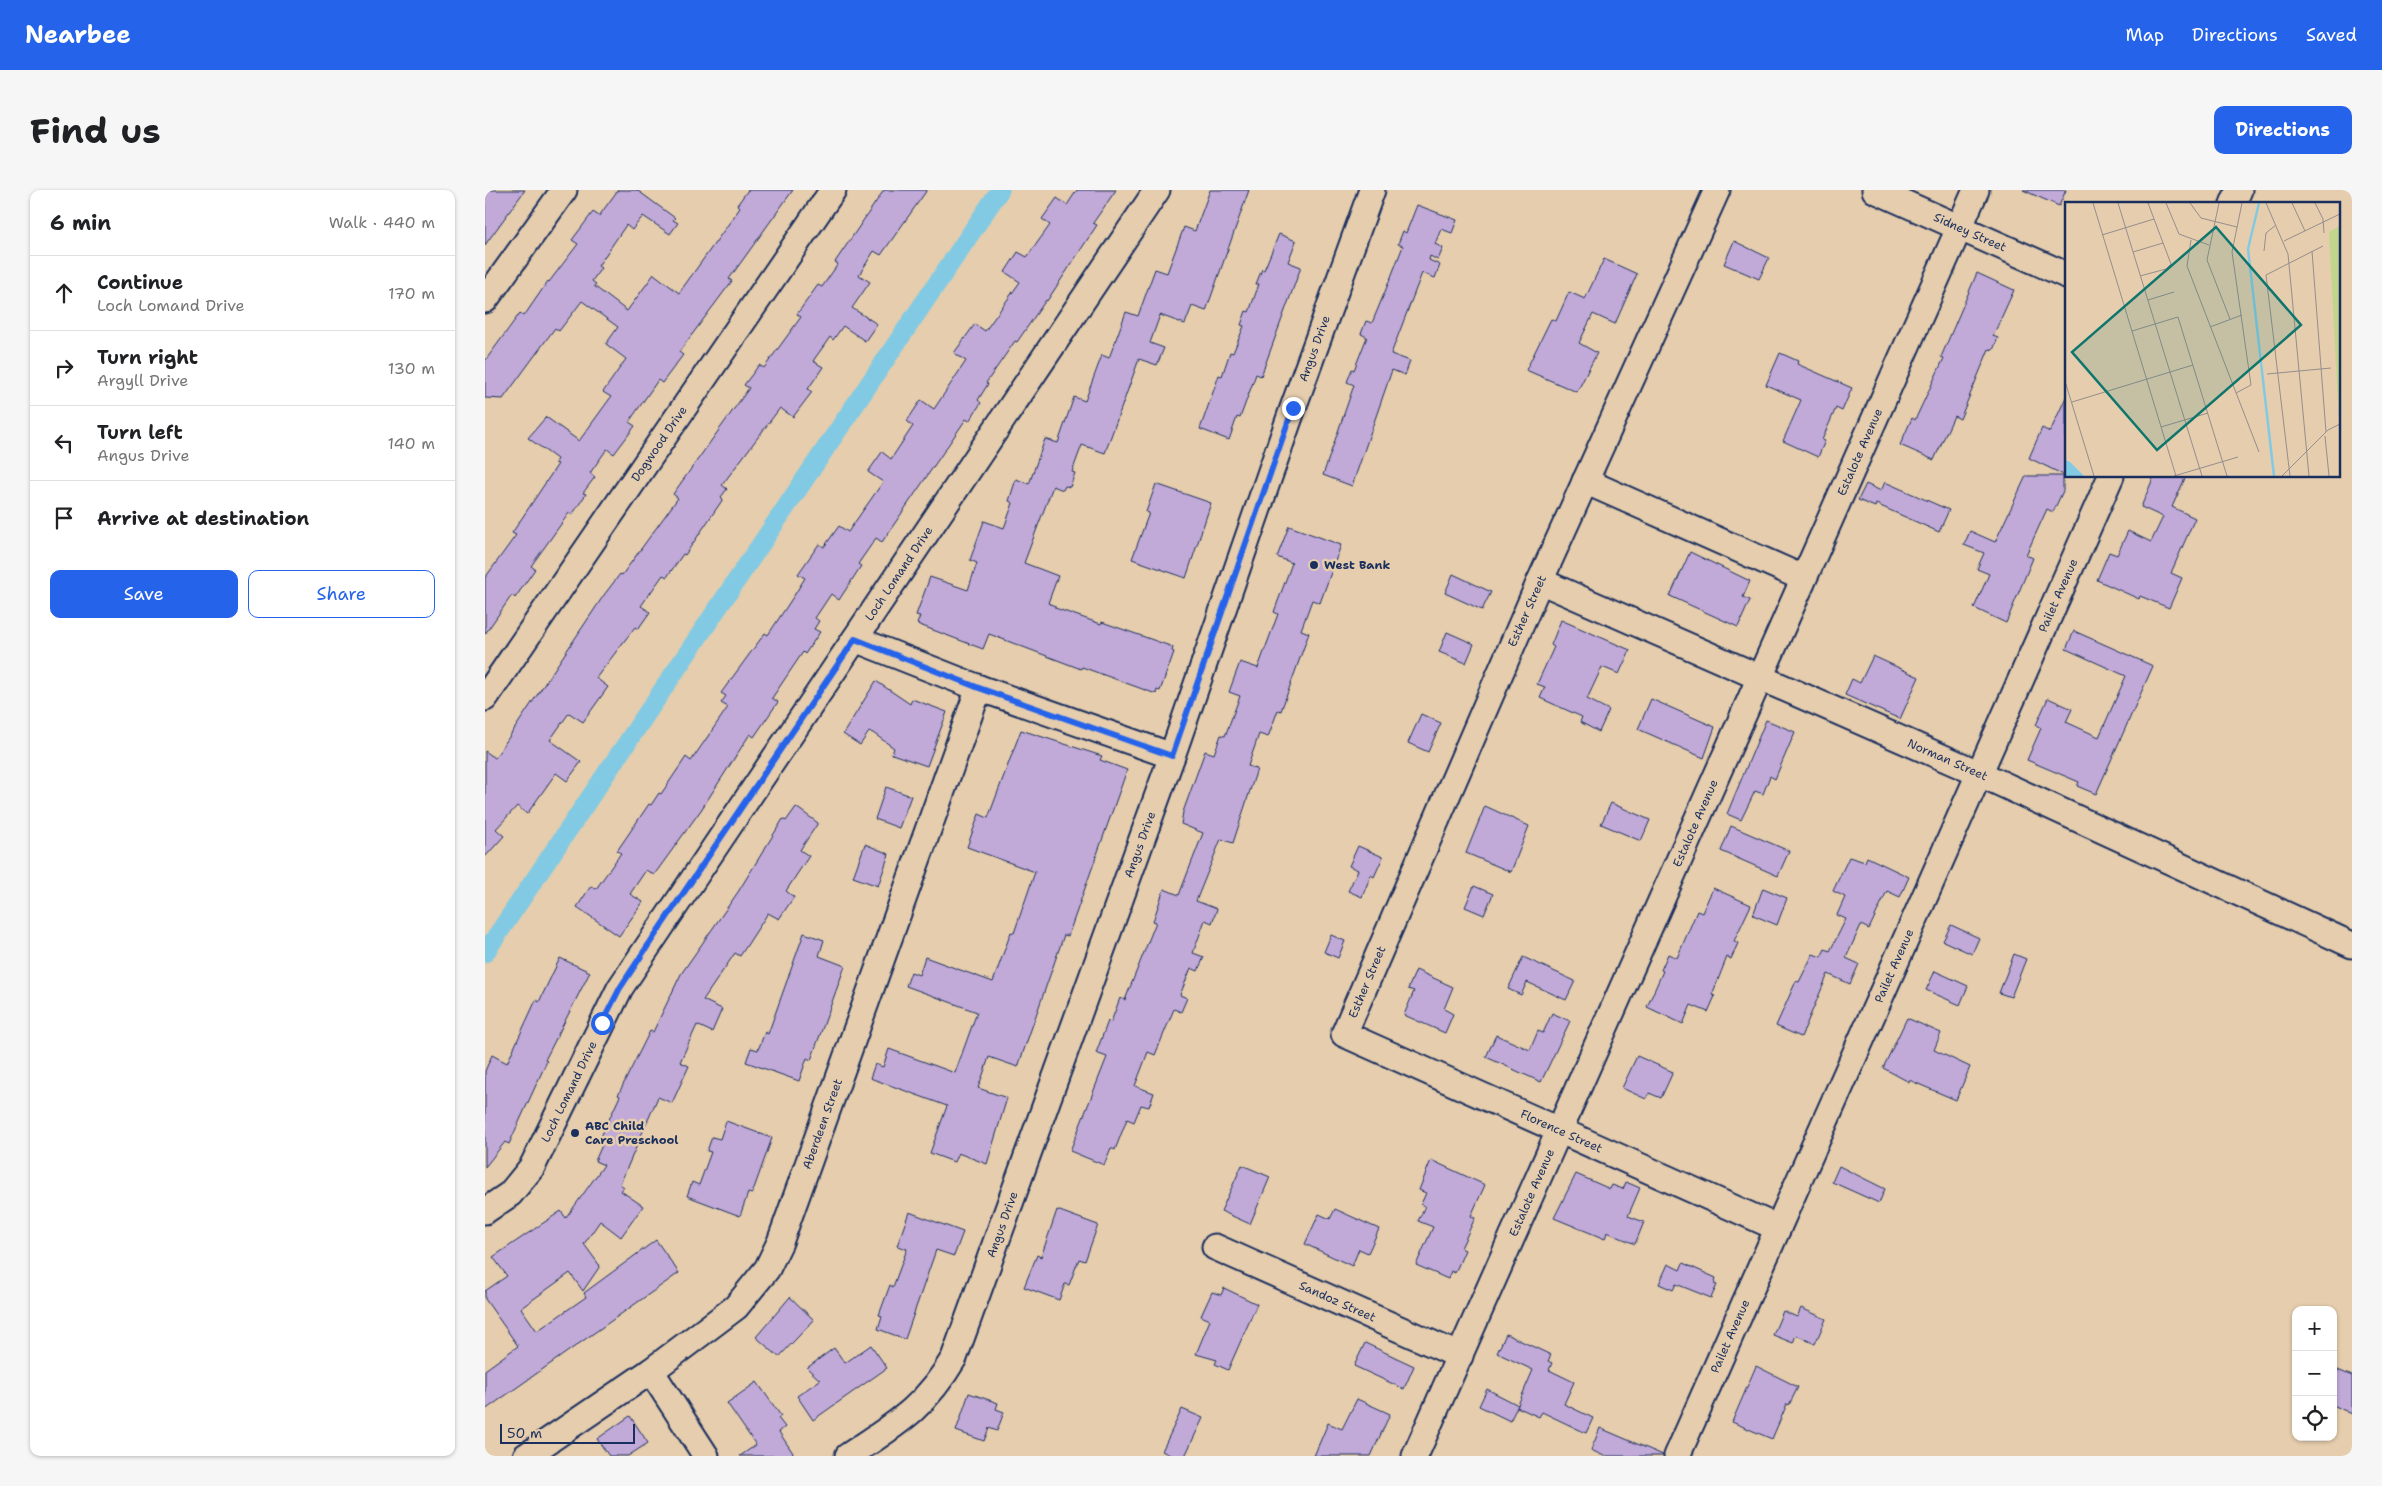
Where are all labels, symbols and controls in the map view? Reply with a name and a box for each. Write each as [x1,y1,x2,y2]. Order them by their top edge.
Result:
text: Nearbee [25,19,131,51]
text: Map [2126,23,2164,47]
text: Directions [2192,23,2278,47]
text: Saved [2306,23,2357,47]
button: Directions [2214,106,2352,154]
text: Find us [30,107,161,154]
inset map [2065,202,2339,478]
text: 6 min [50,209,111,237]
street label: Sidney Street [1931,209,2009,255]
text: Walk · 440 m [329,212,435,233]
text: Continue [97,270,183,295]
icon: ahead [50,279,78,307]
text: 170 m [388,283,435,304]
text: Loch Lomand Drive [97,295,245,316]
street label: Angus Drive [1295,313,1334,384]
text: Turn right [97,345,198,370]
icon: right [50,354,78,382]
text: 130 m [388,358,435,379]
text: Argyll Drive [97,370,188,391]
route end [1282,397,1305,420]
street label: Dogwood Drive [628,403,691,485]
street label: Estalote Avenue [1833,406,1886,498]
text: Turn left [97,420,183,445]
icon: left [50,429,78,457]
text: 140 m [388,433,435,454]
text: Angus Drive [97,445,190,466]
icon: arrive [50,504,78,532]
text: Arrive at destination [97,506,309,531]
street label: Loch Lomand Drive [861,523,937,624]
street label: Pailet Avenue [2035,556,2081,635]
place label: West Bank [1324,557,1390,573]
marker: West Bank [1308,559,1320,571]
button: Save [50,570,238,618]
button: Share [248,570,435,618]
street label: Esther Street [1504,573,1550,649]
street label: Norman Street [1905,735,1990,784]
street label: Estalote Avenue [1669,777,1722,870]
street label: Angus Drive [1121,809,1159,880]
street label: Pailet Avenue [1871,926,1917,1005]
street label: Esther Street [1345,943,1389,1021]
route start [591,1012,614,1035]
street label: Loch Lomand Drive [537,1038,601,1145]
street label: Aberdeen Street [799,1076,846,1171]
street label: Florence Street [1518,1106,1605,1157]
place label: ABC Child Care Preschool [585,1118,679,1148]
marker: ABC Child Care Preschool [569,1127,581,1139]
street label: Estalote Avenue [1505,1146,1558,1239]
street label: Angus Drive [983,1189,1022,1260]
street label: Sandoz Street [1297,1277,1378,1326]
street label: Pailet Avenue [1707,1297,1753,1376]
map controls [2292,1306,2337,1441]
button: + [2292,1306,2337,1351]
button: − [2292,1351,2337,1396]
button: locate [2292,1396,2337,1441]
scale bar [500,1421,635,1444]
text: 50 m [507,1424,542,1442]

